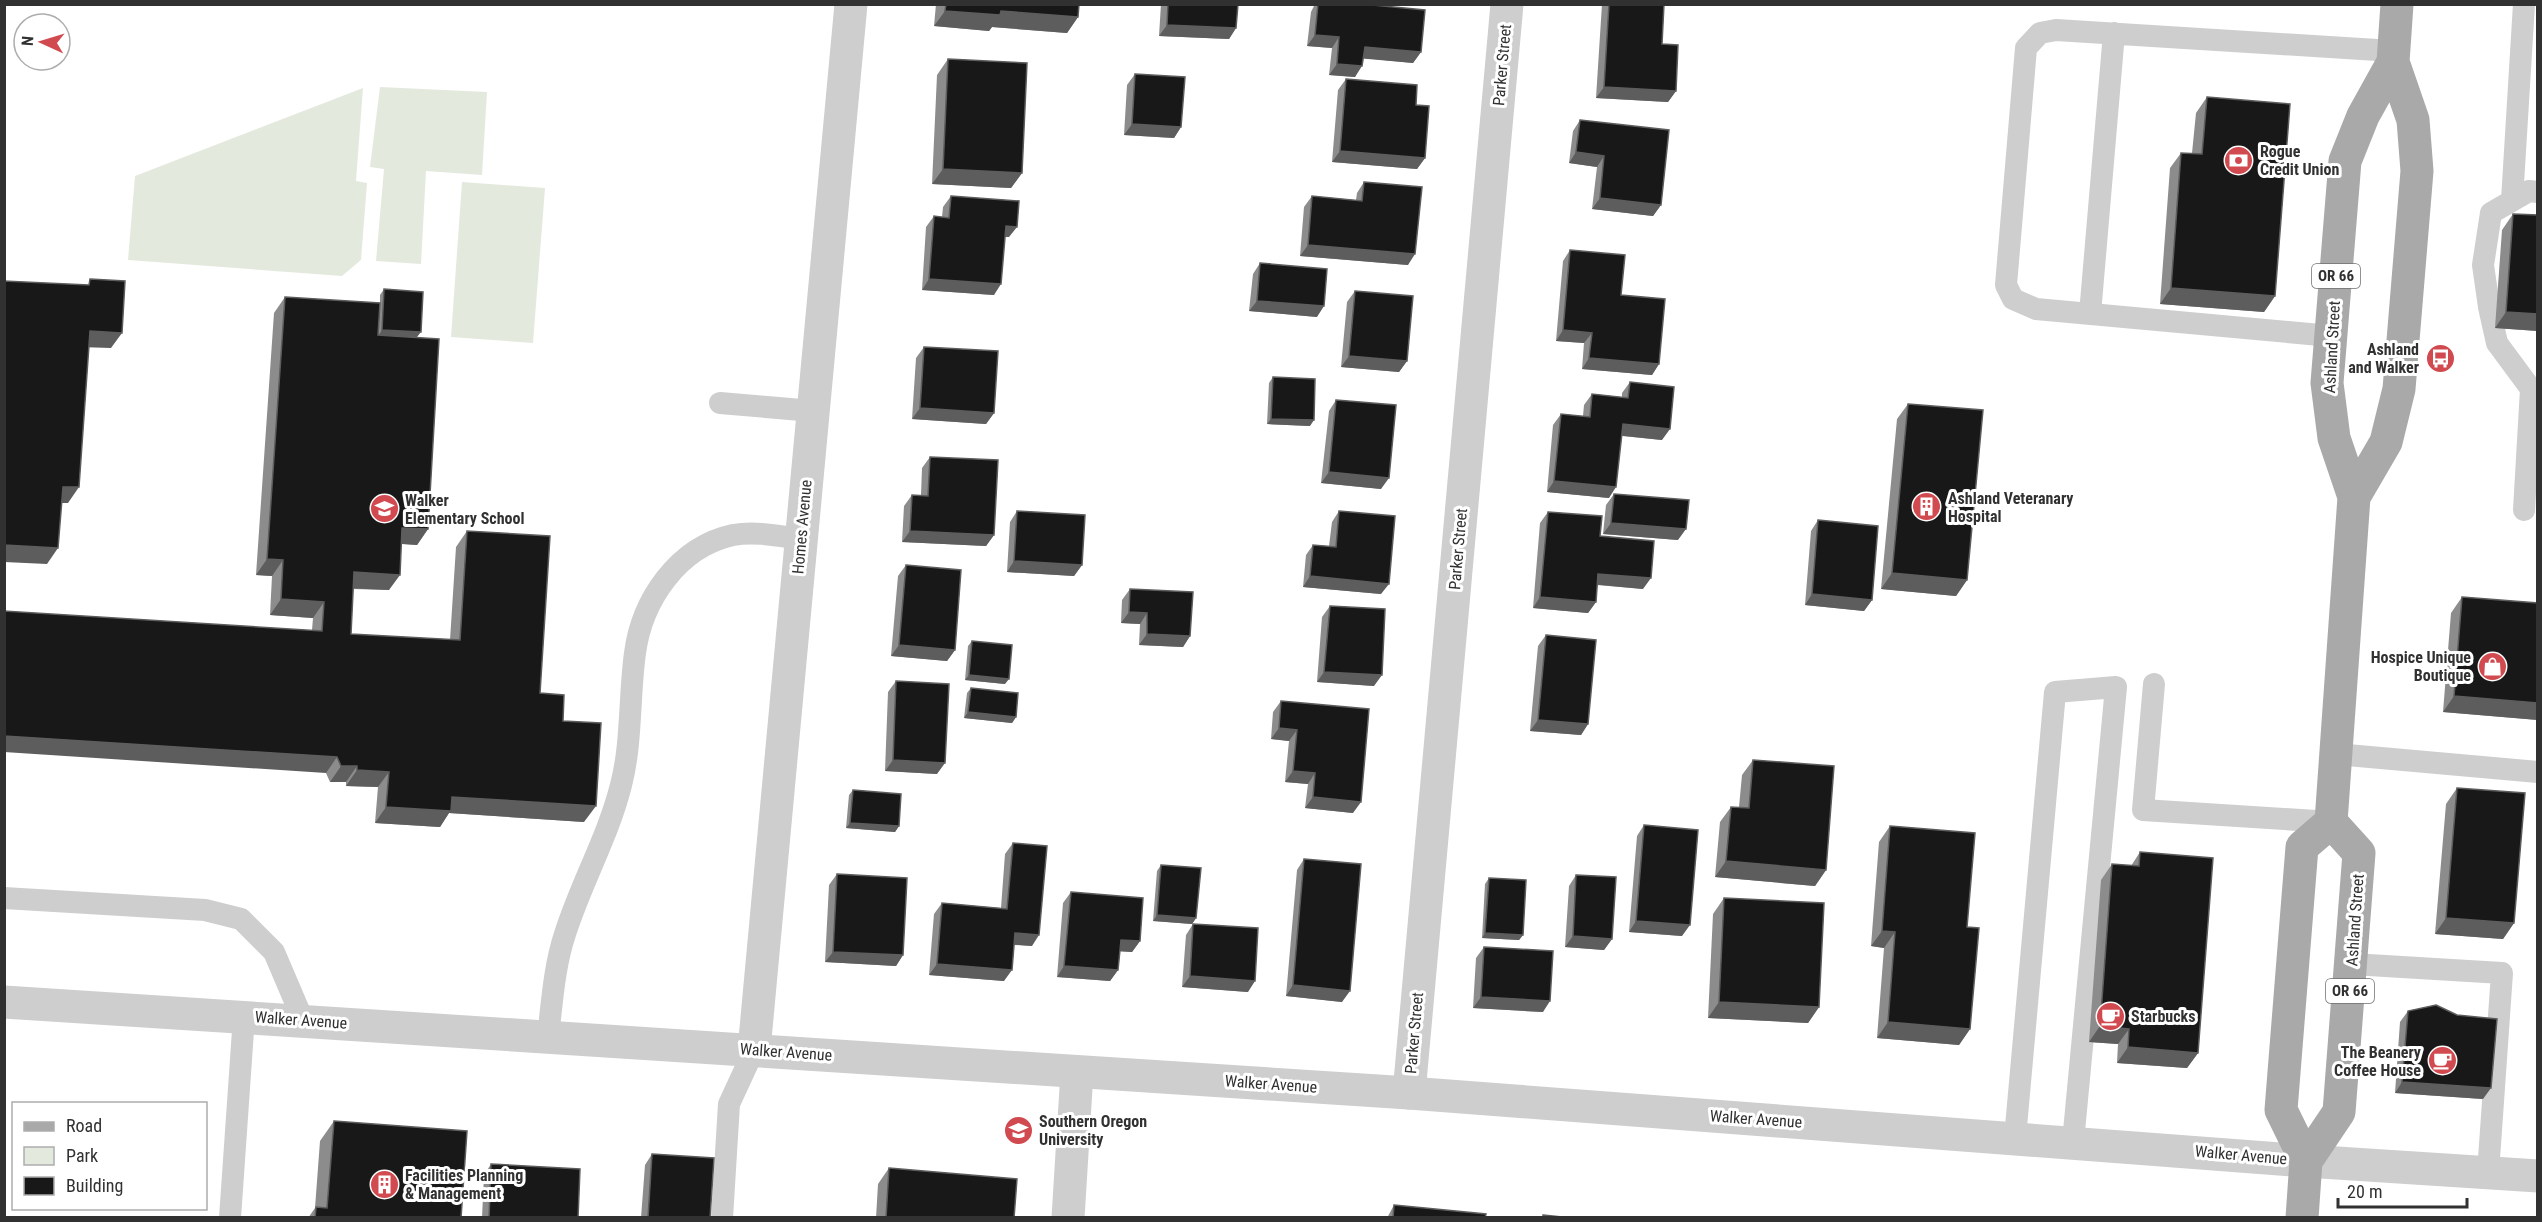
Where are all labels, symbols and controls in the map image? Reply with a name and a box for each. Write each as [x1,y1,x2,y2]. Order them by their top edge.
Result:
north arrow [12,12,72,72]
street label: Parker Street [1489,23,1515,107]
text: N [18,35,37,47]
place label: Rogue Credit Union [2260,142,2339,179]
bank icon: Rogue Credit Union [2223,144,2255,176]
road number: OR 66 [2312,264,2360,288]
street label: Ashland Street [2320,300,2344,394]
place label: Ashland and Walker [2348,340,2419,377]
bus stop icon: Ashland and Walker [2424,342,2456,374]
street label: Homes Avenue [788,479,816,575]
place label: Ashland Veteranary Hospital [1948,489,2073,526]
place label: Walker Elementary School [405,491,524,528]
building icon: Ashland Veteranary Hospital [1911,491,1943,523]
school or university icon: Walker Elementary School [368,493,400,525]
street label: Parker Street [1445,507,1471,591]
place label: Hospice Unique Boutique [2371,648,2471,685]
shop icon: Hospice Unique Boutique [2476,650,2508,682]
street label: Ashland Street [2342,873,2368,967]
road number: OR 66 [2326,979,2374,1003]
street label: Parker Street [1401,991,1427,1075]
cafe icon: Starbucks [2094,1000,2126,1032]
street label: Walker Avenue [254,1007,348,1033]
place label: Starbucks [2131,1007,2195,1026]
street label: Walker Avenue [739,1039,833,1065]
place label: The Beanery Coffee House [2334,1043,2421,1080]
cafe icon: The Beanery Coffee House [2426,1045,2458,1077]
street label: Walker Avenue [1224,1071,1318,1097]
legend [12,1102,207,1210]
street label: Walker Avenue [1709,1106,1803,1132]
place label: Southern Oregon University [1039,1112,1147,1149]
school or university icon: Southern Oregon University [1002,1114,1034,1146]
text: Road [66,1115,102,1136]
street label: Walker Avenue [2194,1142,2288,1168]
text: Park [66,1145,98,1166]
place label: Facilities Planning & Management [405,1166,523,1203]
building icon: Facilities Planning & Management [368,1168,400,1200]
scale bar [2338,1171,2467,1209]
text: Building [66,1175,123,1196]
text: 20 m [2347,1181,2382,1202]

